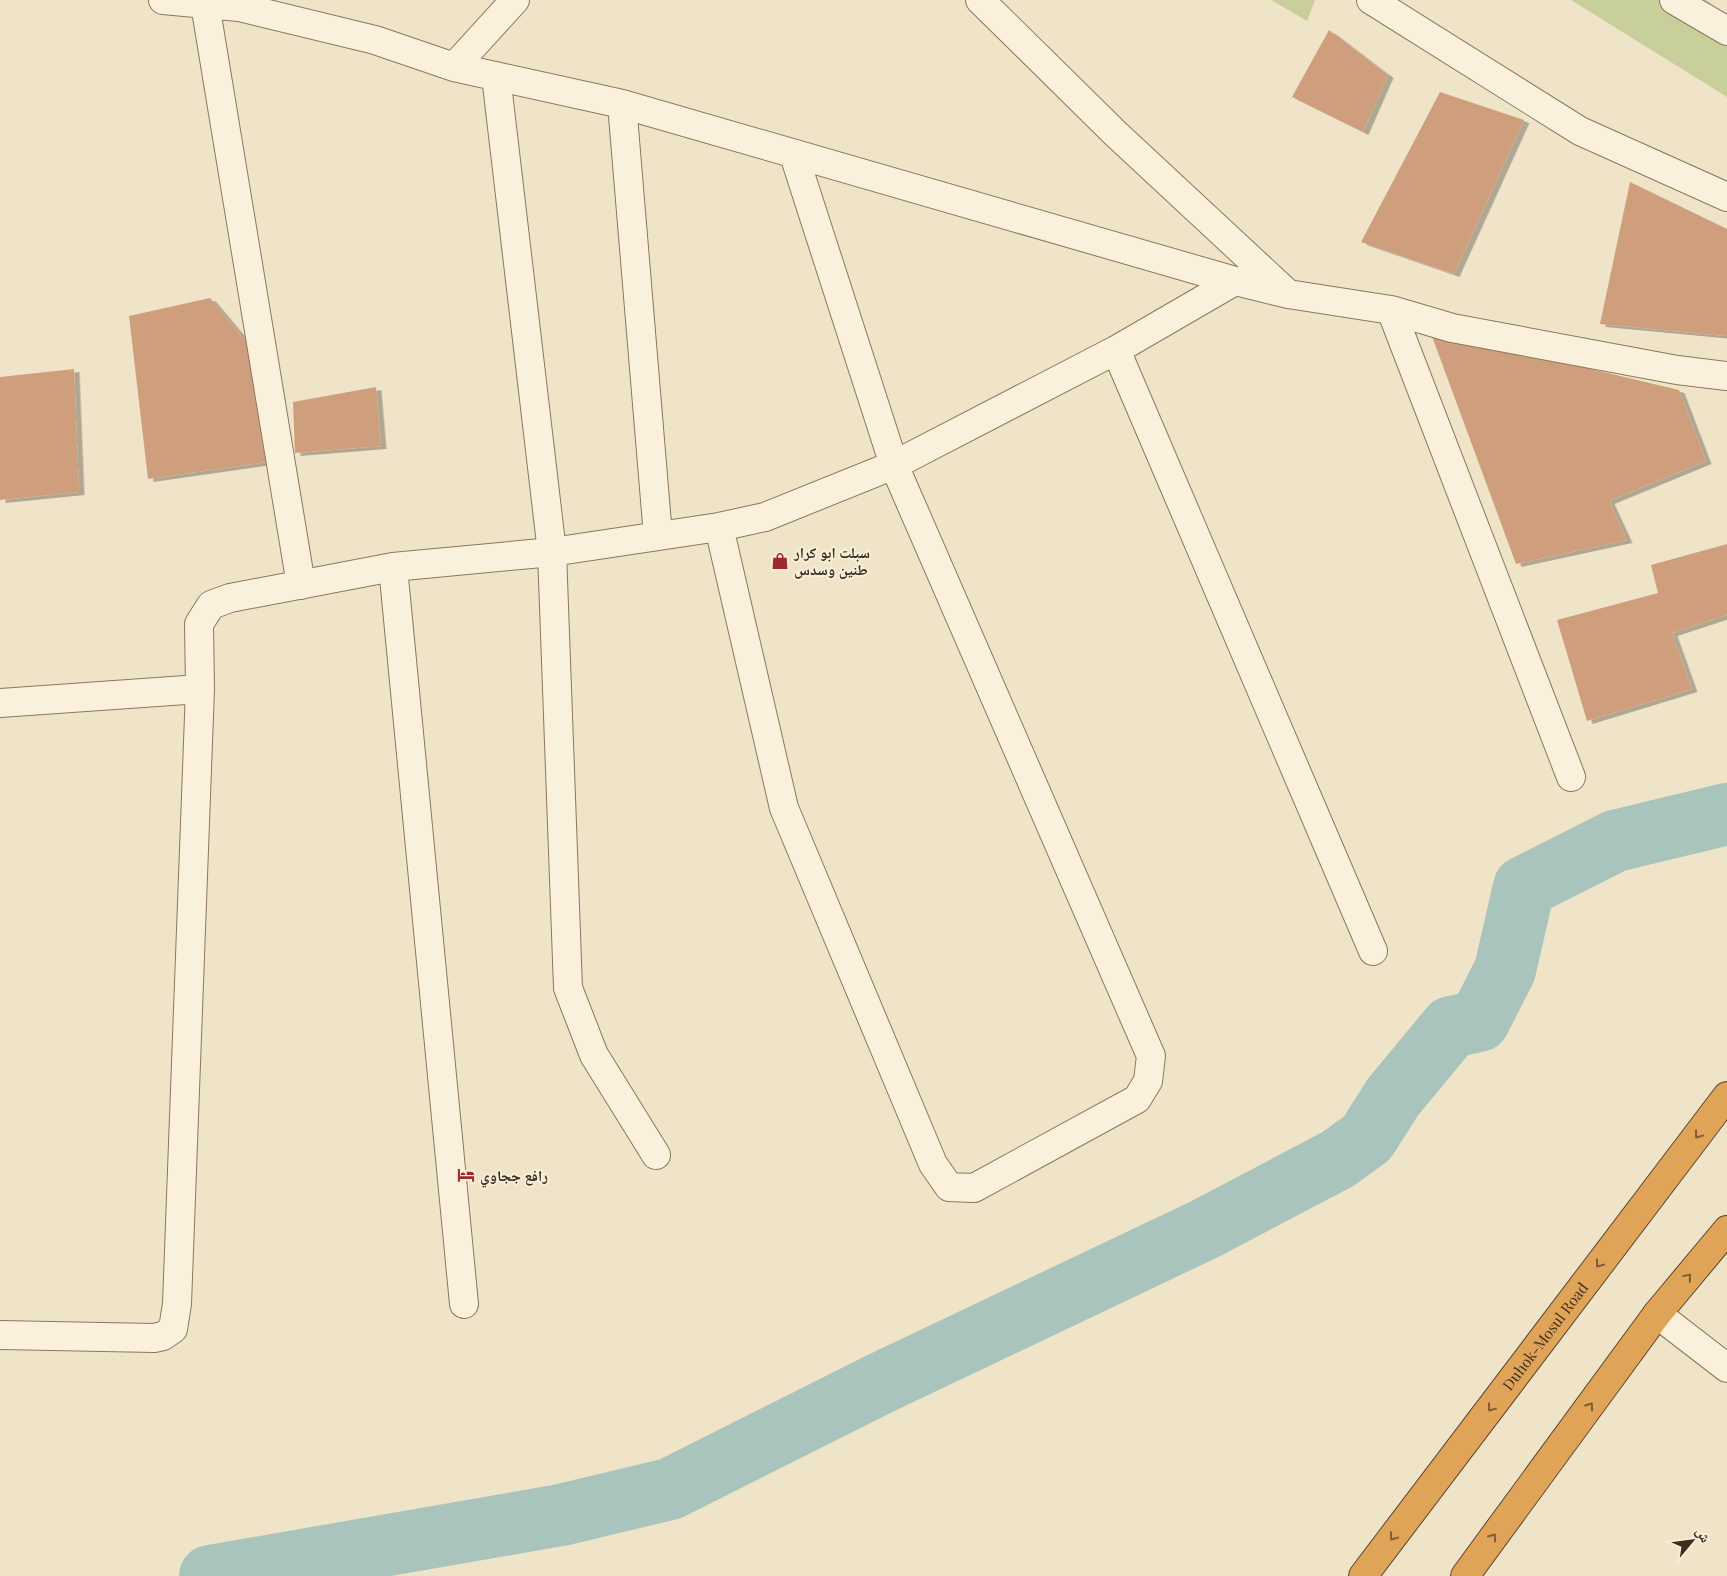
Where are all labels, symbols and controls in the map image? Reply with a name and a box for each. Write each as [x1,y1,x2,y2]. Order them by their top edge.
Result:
place label: سبلت ابو كرار طنين وسدس [793,542,870,579]
shop icon: سبلت ابو كرار طنين وسدس [770,551,790,571]
one-way arrow [1695,1129,1703,1138]
hotel icon: رافع ججاوي [456,1165,476,1185]
place label: رافع ججاوي [480,1165,548,1188]
one-way arrow [1597,1258,1605,1267]
one-way arrow [1682,1273,1691,1282]
street label: Duhok-Mosul Road [1498,1278,1592,1394]
one-way arrow [1488,1402,1496,1411]
one-way arrow [1584,1403,1592,1412]
north arrow [1667,1516,1717,1566]
text: ش [1692,1523,1716,1546]
one-way arrow [1390,1531,1398,1540]
one-way arrow [1488,1534,1496,1543]

